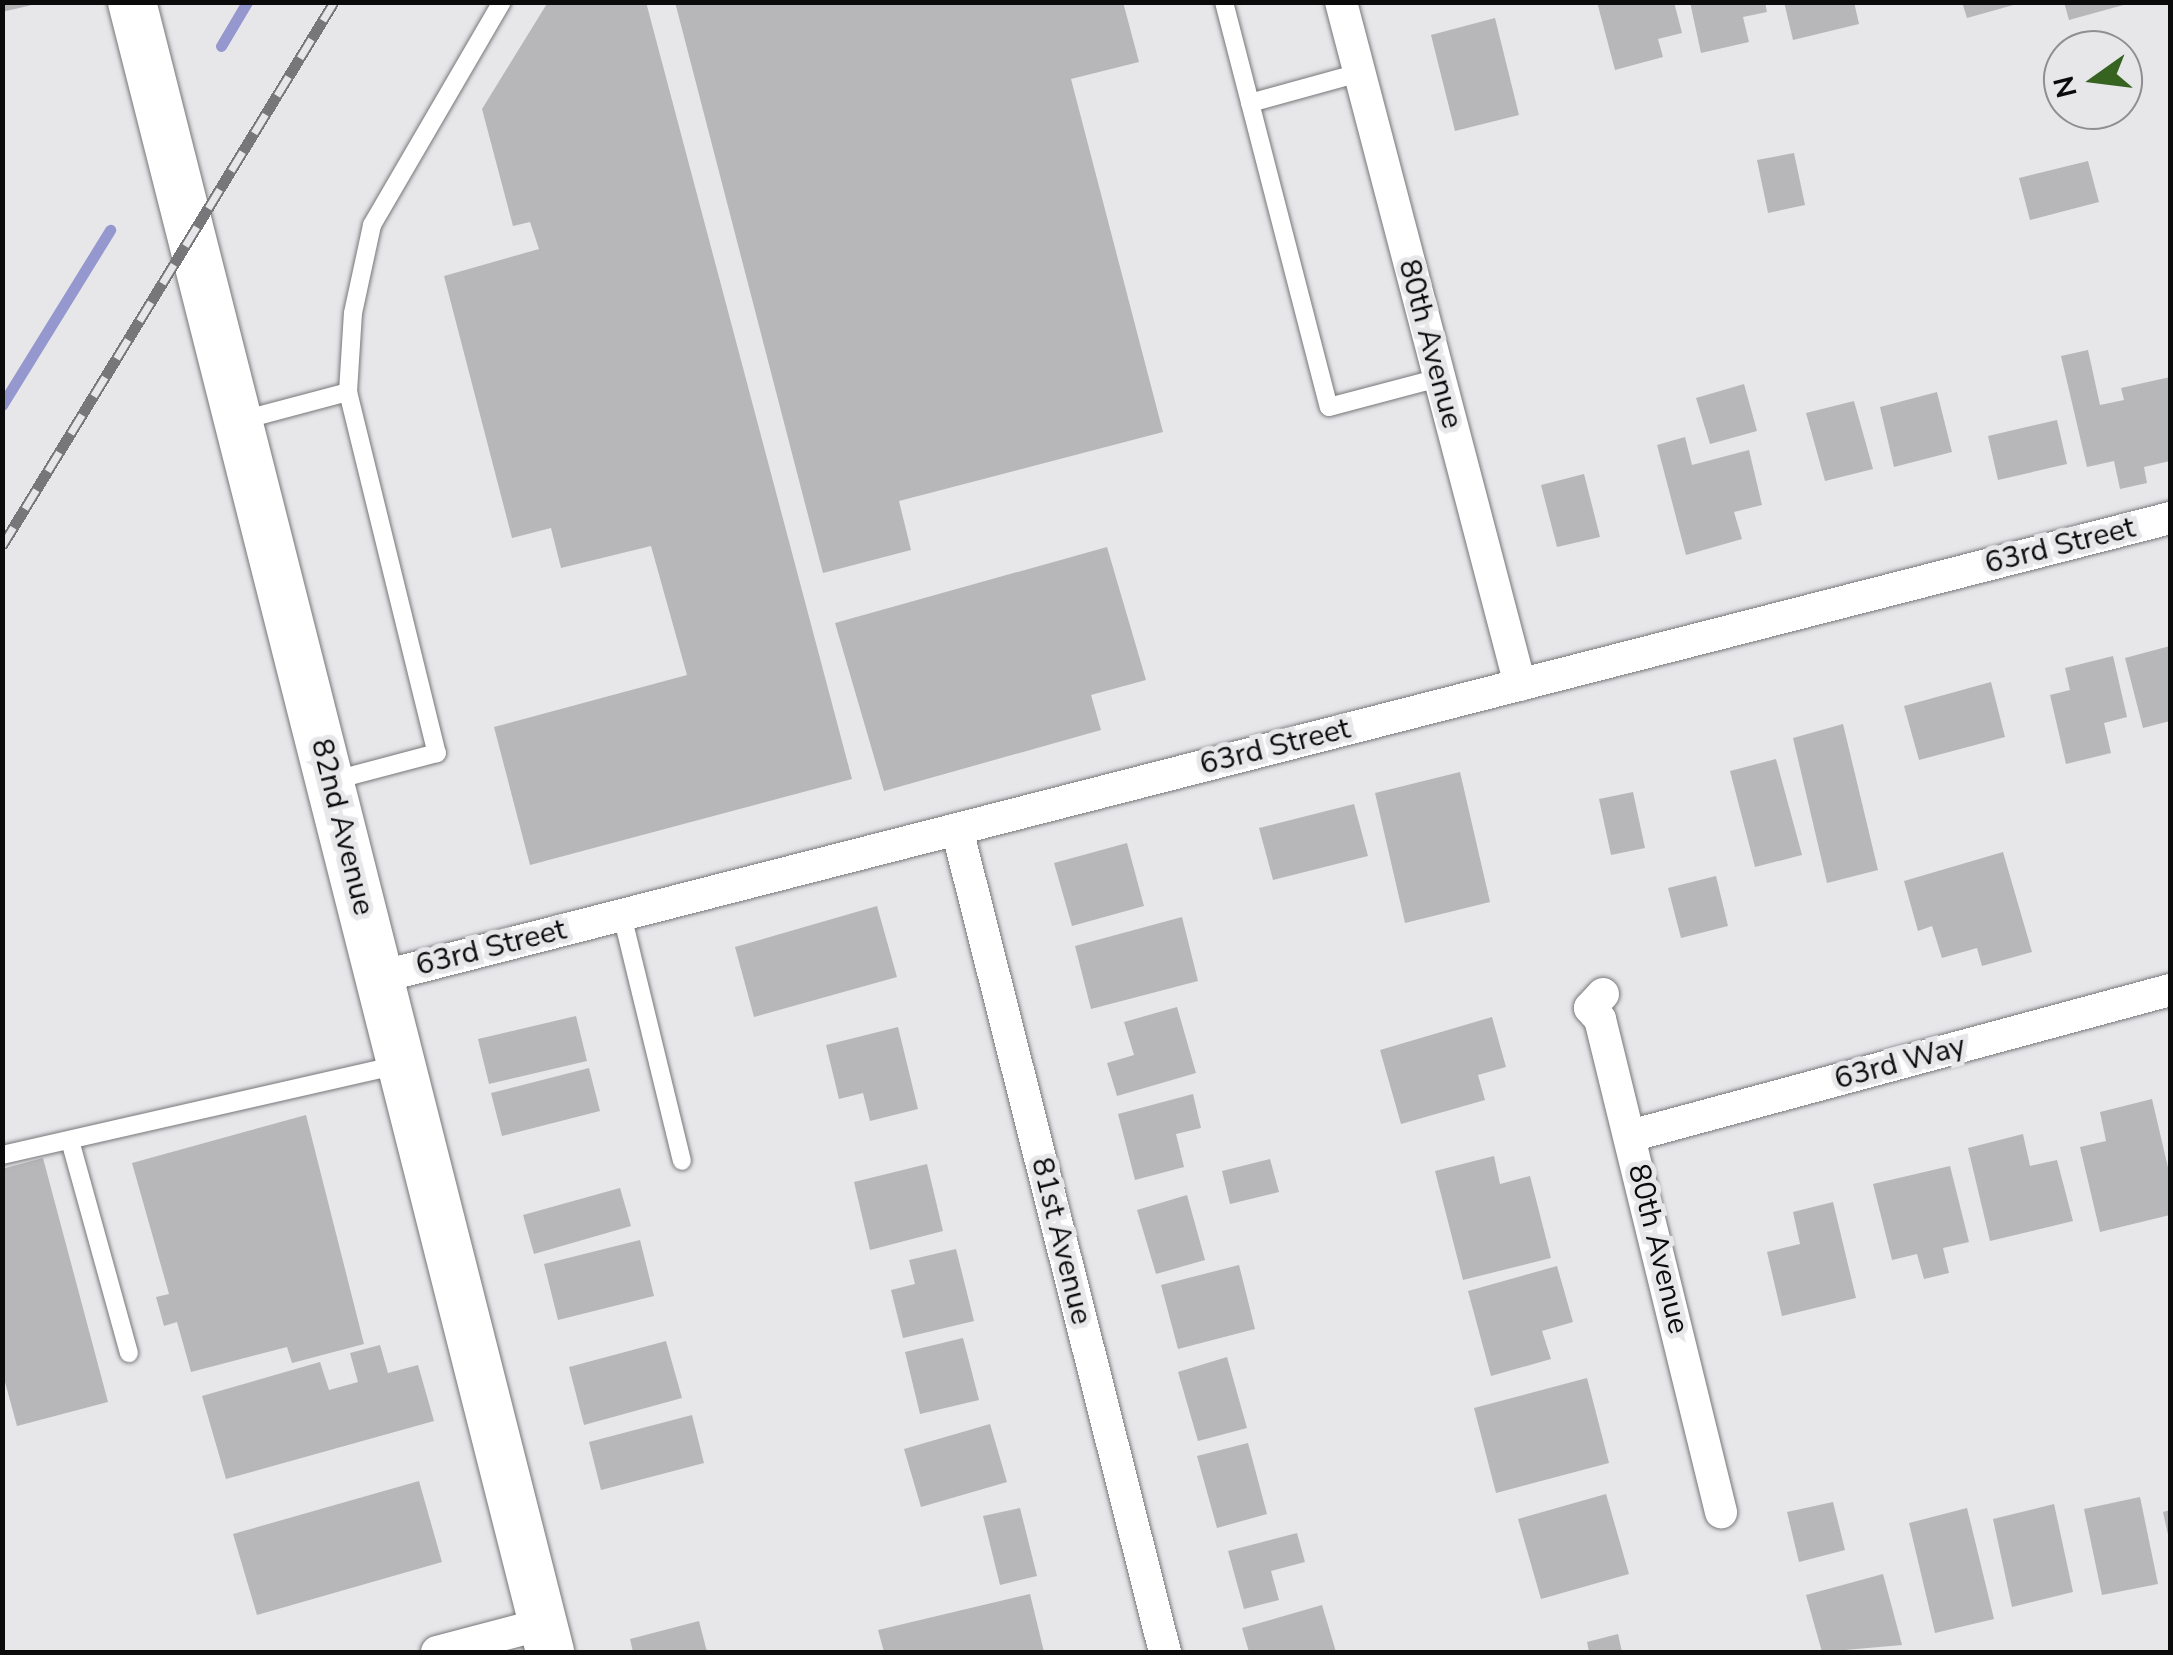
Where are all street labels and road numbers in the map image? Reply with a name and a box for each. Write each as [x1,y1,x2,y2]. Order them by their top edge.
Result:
street label: 80th Avenue [1390,256,1470,432]
street label: 63rd Street [1981,510,2139,582]
street label: 63rd Street [1196,711,1354,783]
street label: 82nd Avenue [303,735,381,919]
street label: 63rd Street [412,912,570,984]
street label: 63rd Way [1831,1028,1969,1098]
street label: 81st Avenue [1023,1154,1099,1328]
street label: 80th Avenue [1620,1161,1696,1337]

